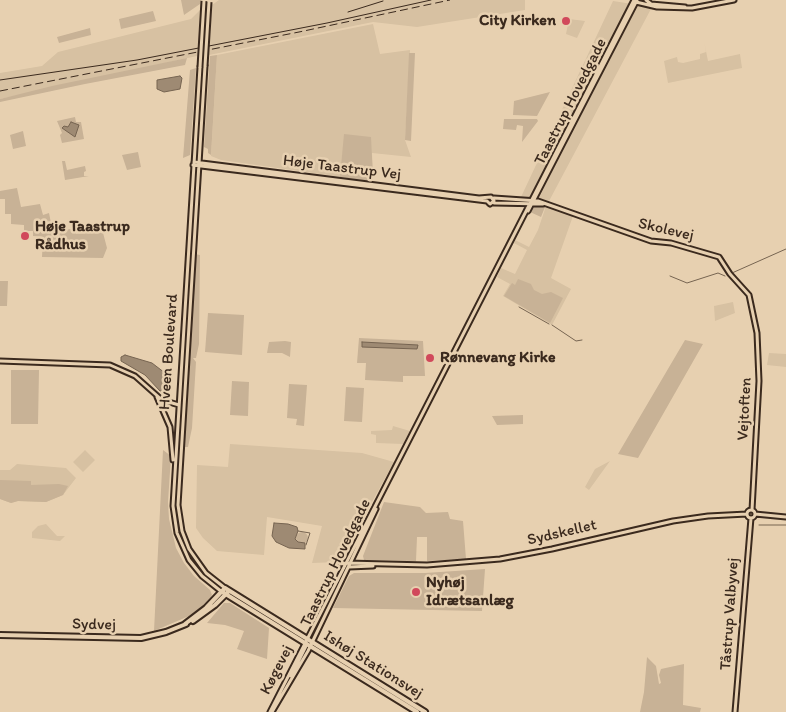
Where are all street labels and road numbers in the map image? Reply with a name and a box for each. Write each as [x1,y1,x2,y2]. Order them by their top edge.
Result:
street label: Taastrup Hovedgade [531,35,611,169]
street label: Høje Taastrup Vej [282,151,402,185]
street label: Skolevej [636,214,696,246]
street label: Hveen Boulevard [155,293,183,411]
street label: Vejtoften [734,377,756,441]
street label: Taastrup Hovedgade [297,496,375,630]
street label: Sydskellet [525,516,599,550]
street label: Tåstrup Valbyvej [716,557,744,671]
street label: Sydvej [72,615,116,635]
street label: Ishøj Stationsvej [320,627,426,703]
street label: Køgevej [256,642,298,698]

